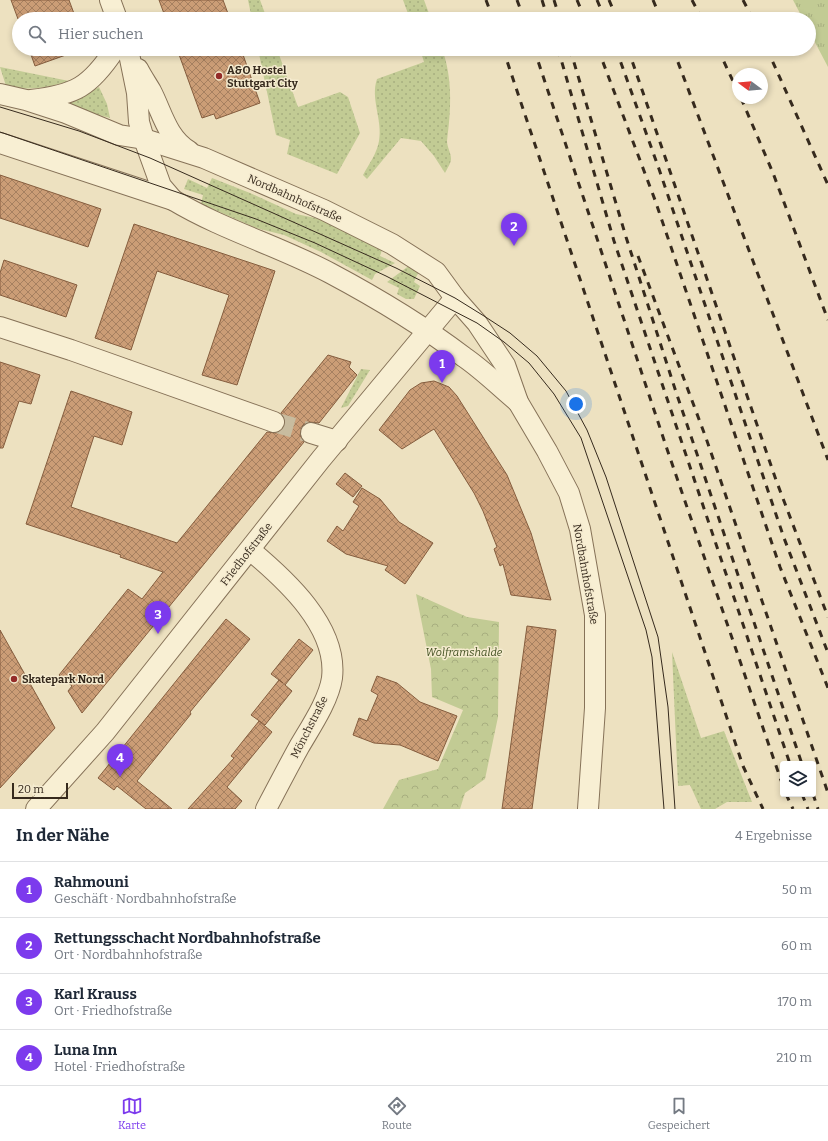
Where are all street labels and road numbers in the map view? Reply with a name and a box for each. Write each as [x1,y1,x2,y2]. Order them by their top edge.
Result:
street label: Nordbahnhofstraße [246,172,344,225]
street label: Friedhofstraße [218,520,275,588]
street label: Nordbahnhofstraße [570,523,601,625]
street label: Mönchstraße [288,694,331,760]

